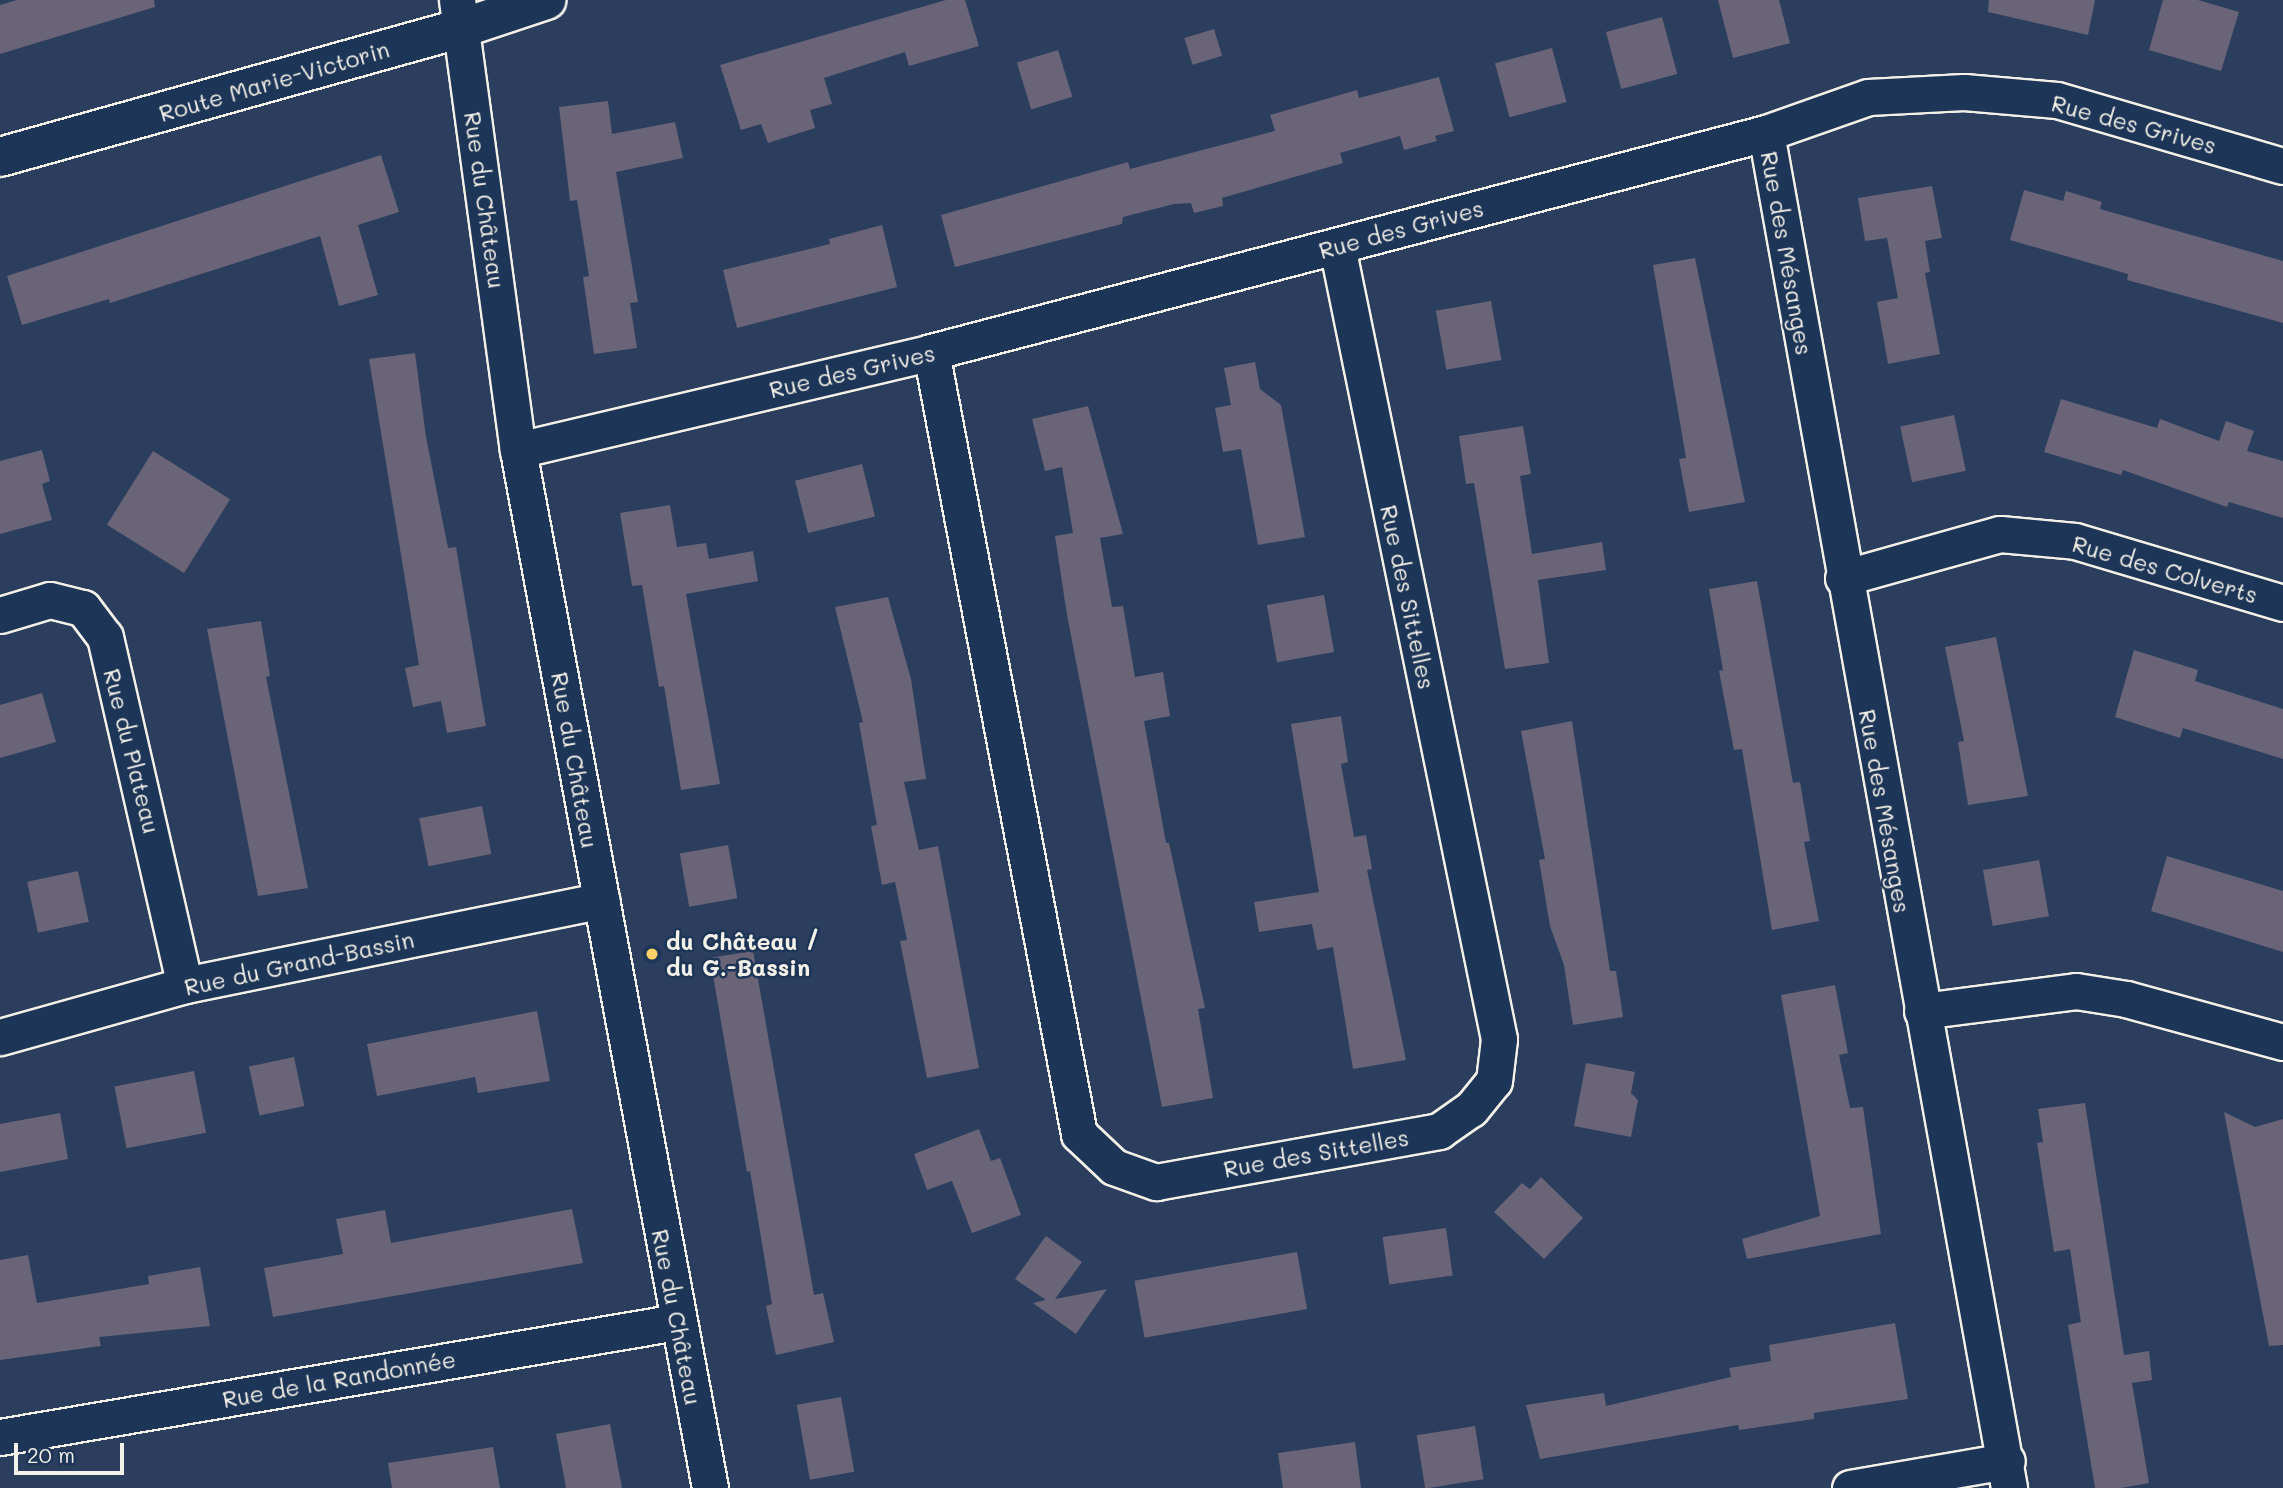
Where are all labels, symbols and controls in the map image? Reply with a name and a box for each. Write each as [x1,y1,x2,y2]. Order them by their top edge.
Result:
street label: Route Marie-Victorin [156,35,392,127]
street label: Rue des Grives [2049,89,2219,159]
street label: Rue du Château [459,110,511,290]
street label: Rue des Mésanges [1755,149,1819,357]
street label: Rue des Grives [1316,194,1486,264]
street label: Rue des Grives [766,338,938,404]
street label: Rue des Sittelles [1375,502,1441,692]
street label: Rue des Colverts [2069,529,2261,609]
street label: Rue du Plateau [98,666,166,836]
street label: Rue du Château [546,670,604,850]
street label: Rue des Mésanges [1853,707,1917,915]
street label: Rue du Grand-Bassin [182,925,416,1001]
place label: du Château / du G.-Bassin [666,927,820,981]
marker: du Château / du G.-Bassin [644,946,660,962]
street label: Rue des Sittelles [1221,1123,1411,1183]
street label: Rue du Château [646,1227,708,1407]
street label: Rue de la Randonnée [220,1345,458,1413]
scale bar [18,1428,128,1472]
text: 20 m [27,1441,75,1468]

